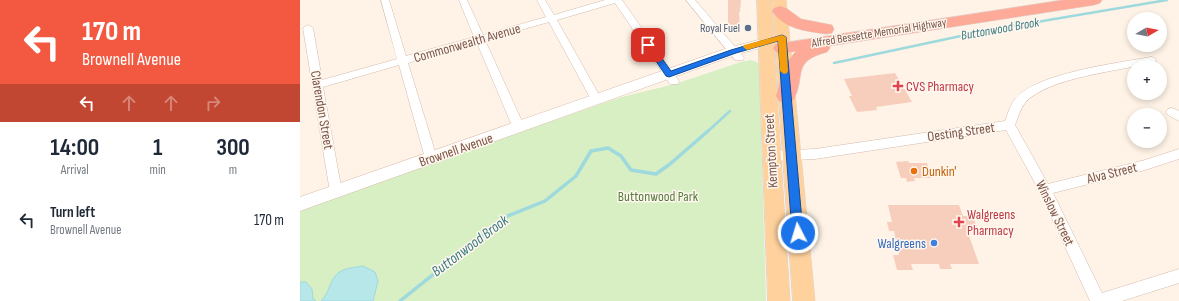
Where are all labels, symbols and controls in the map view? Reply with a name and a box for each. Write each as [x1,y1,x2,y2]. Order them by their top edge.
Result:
north arrow [1127,12,1167,52]
map controls [1127,12,1167,148]
water label: Buttonwood Brook [960,14,1041,44]
text: 170 m [82,15,141,48]
street label: Alfred Bessette Memorial Highway [809,15,948,51]
icon: left [16,16,68,68]
street label: Commonwealth Avenue [412,20,522,66]
place label: Royal Fuel [700,21,740,36]
marker: Royal Fuel [743,23,753,33]
pin [631,28,665,62]
icon: arrive [637,34,659,56]
text: Brownell Avenue [82,49,181,70]
button: + [1127,60,1167,100]
street label: Clarendon Street [307,69,337,151]
place label: CVS Pharmacy [906,78,975,95]
marker: CVS Pharmacy [893,81,903,91]
icon: left [76,92,98,114]
icon: ahead [118,92,140,114]
icon: ahead [160,92,182,114]
icon: right [202,92,224,114]
button: − [1127,108,1167,148]
street label: Kempton Street [761,113,781,189]
street label: Oesting Street [926,119,996,145]
street label: Brownell Avenue [417,129,495,171]
text: 14:00 [50,133,99,162]
text: 1 [153,133,162,162]
text: 300 [216,133,250,162]
street label: Alva Street [1084,159,1139,188]
text: Arrival [61,162,89,178]
text: min [150,162,166,178]
text: m [229,162,237,178]
place label: Dunkin' [922,163,956,180]
marker: Dunkin' [909,166,919,176]
street label: Winslow Street [1032,177,1078,249]
park label: Buttonwood Park [618,188,699,205]
text: Turn left [50,203,95,222]
place label: Walgreens Pharmacy [967,206,1015,239]
icon: left [16,209,38,231]
text: 170 m [254,211,284,230]
water label: Buttonwood Brook [428,211,512,281]
position arrow [777,212,819,254]
marker: Walgreens Pharmacy [954,217,964,227]
text: Brownell Avenue [50,222,121,238]
place label: Walgreens [878,235,926,252]
marker: Walgreens [929,238,939,248]

